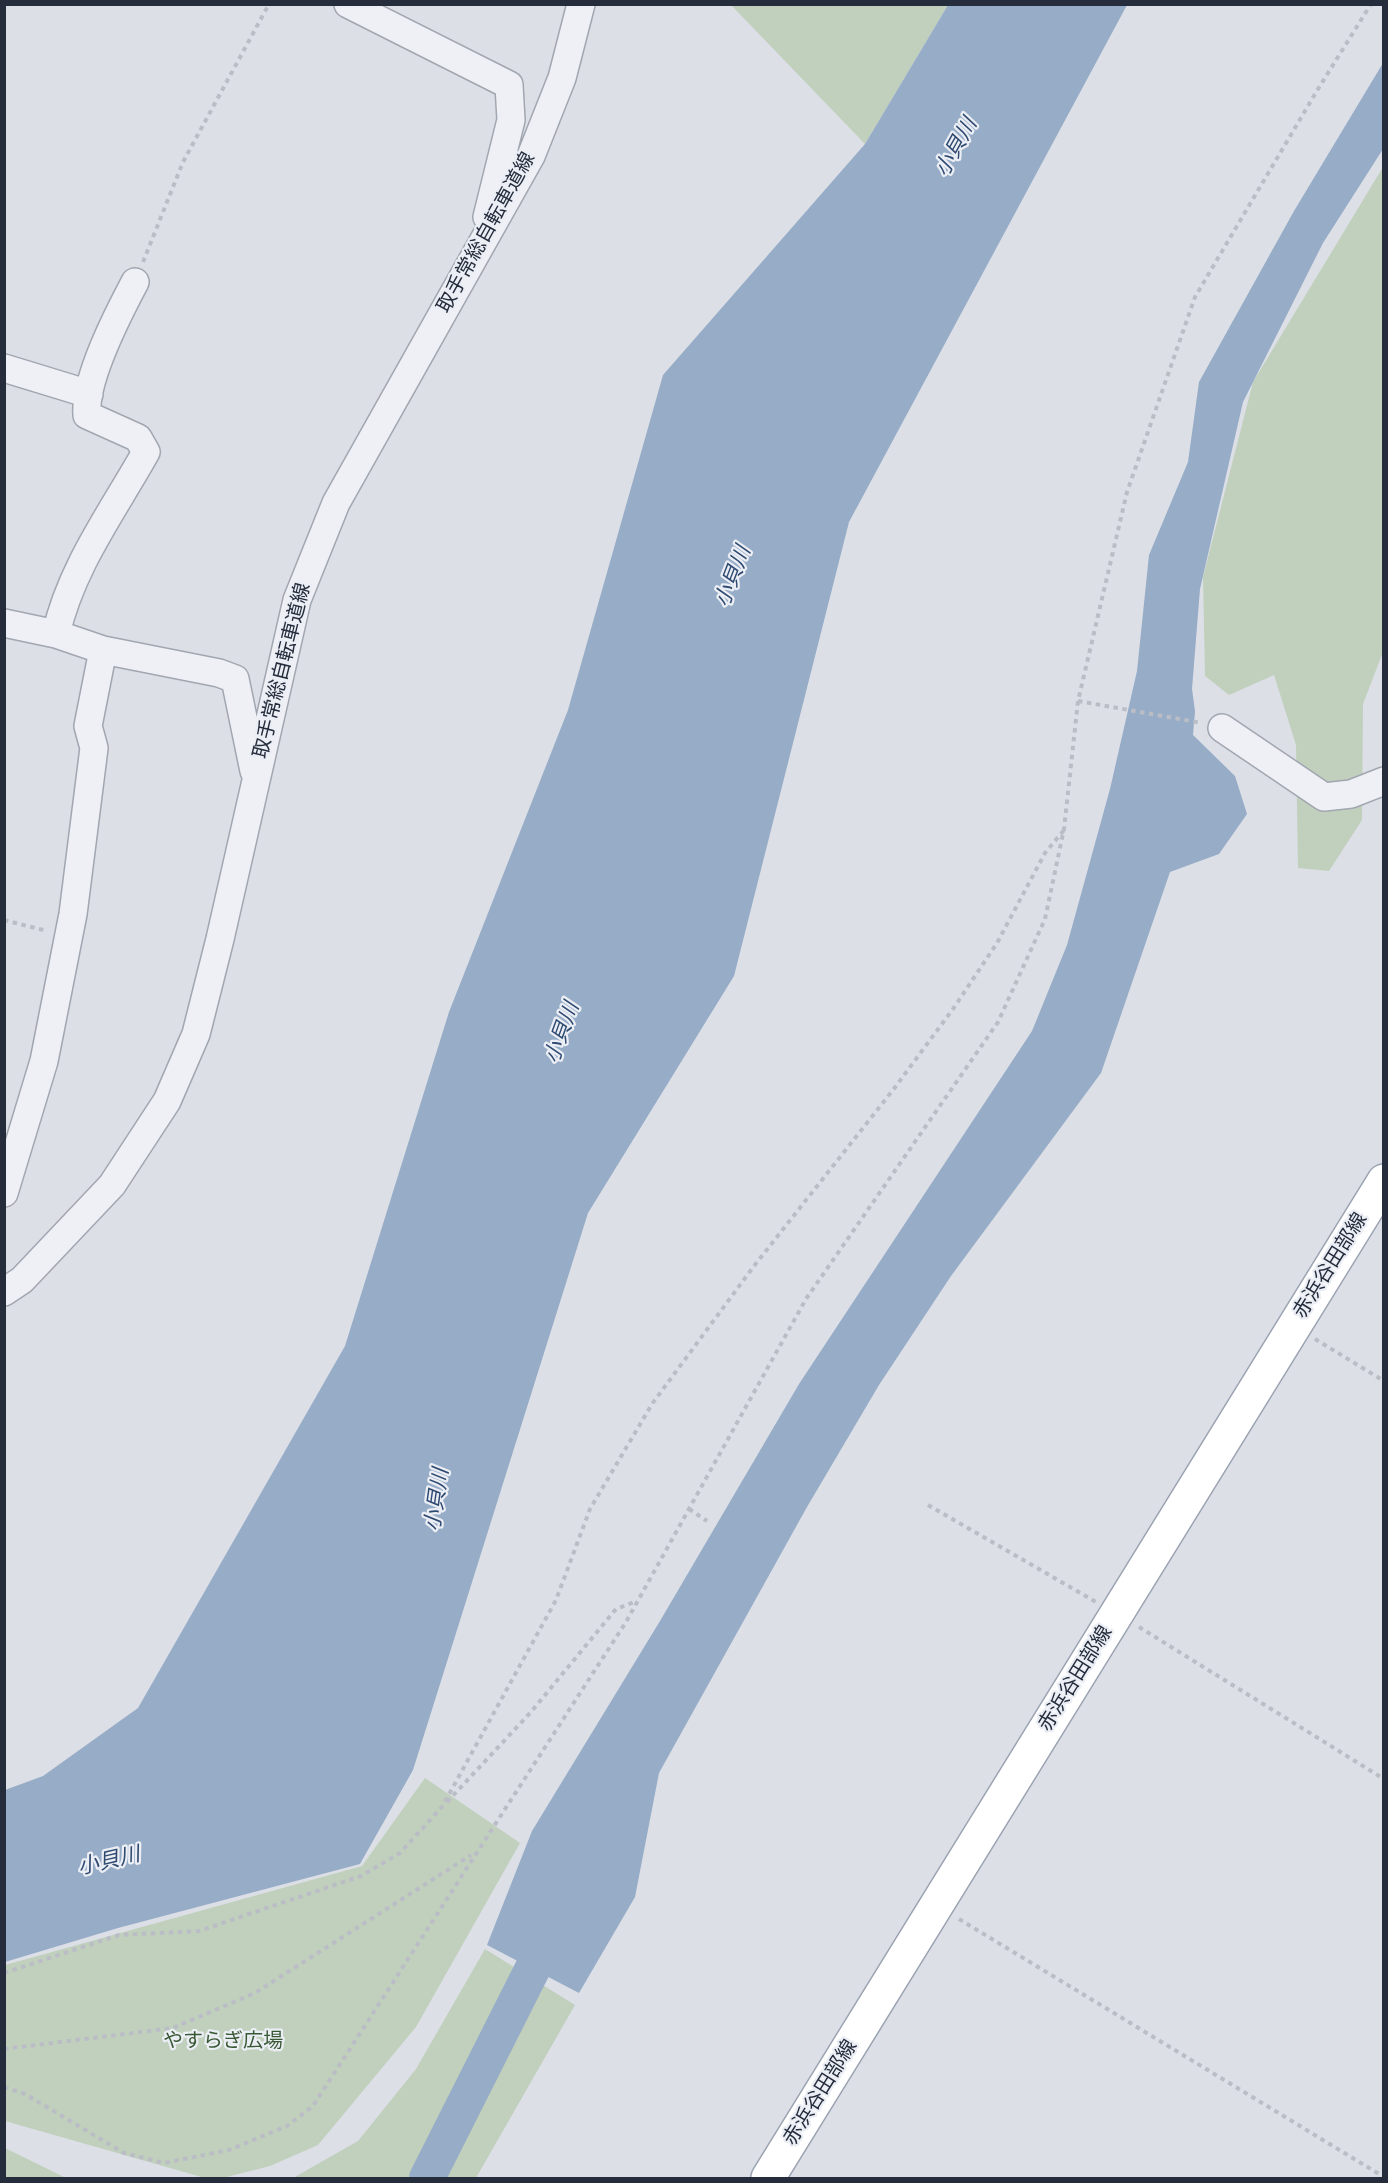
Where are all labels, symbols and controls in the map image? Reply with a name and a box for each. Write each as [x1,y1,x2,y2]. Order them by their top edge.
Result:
water label: 小貝川 [931,114,983,182]
street label: 取手常総自転車道線 [433,148,541,318]
water label: 小貝川 [711,543,757,611]
street label: 取手常総自転車道線 [250,581,316,761]
water label: 小貝川 [540,999,586,1067]
street label: 赤浜谷田部線 [1289,1209,1373,1323]
water label: 小貝川 [421,1467,455,1533]
street label: 赤浜谷田部線 [1034,1622,1118,1736]
water label: 小貝川 [75,1843,143,1881]
park label: やすらぎ広場 [163,2030,283,2054]
street label: 赤浜谷田部線 [779,2036,863,2150]

